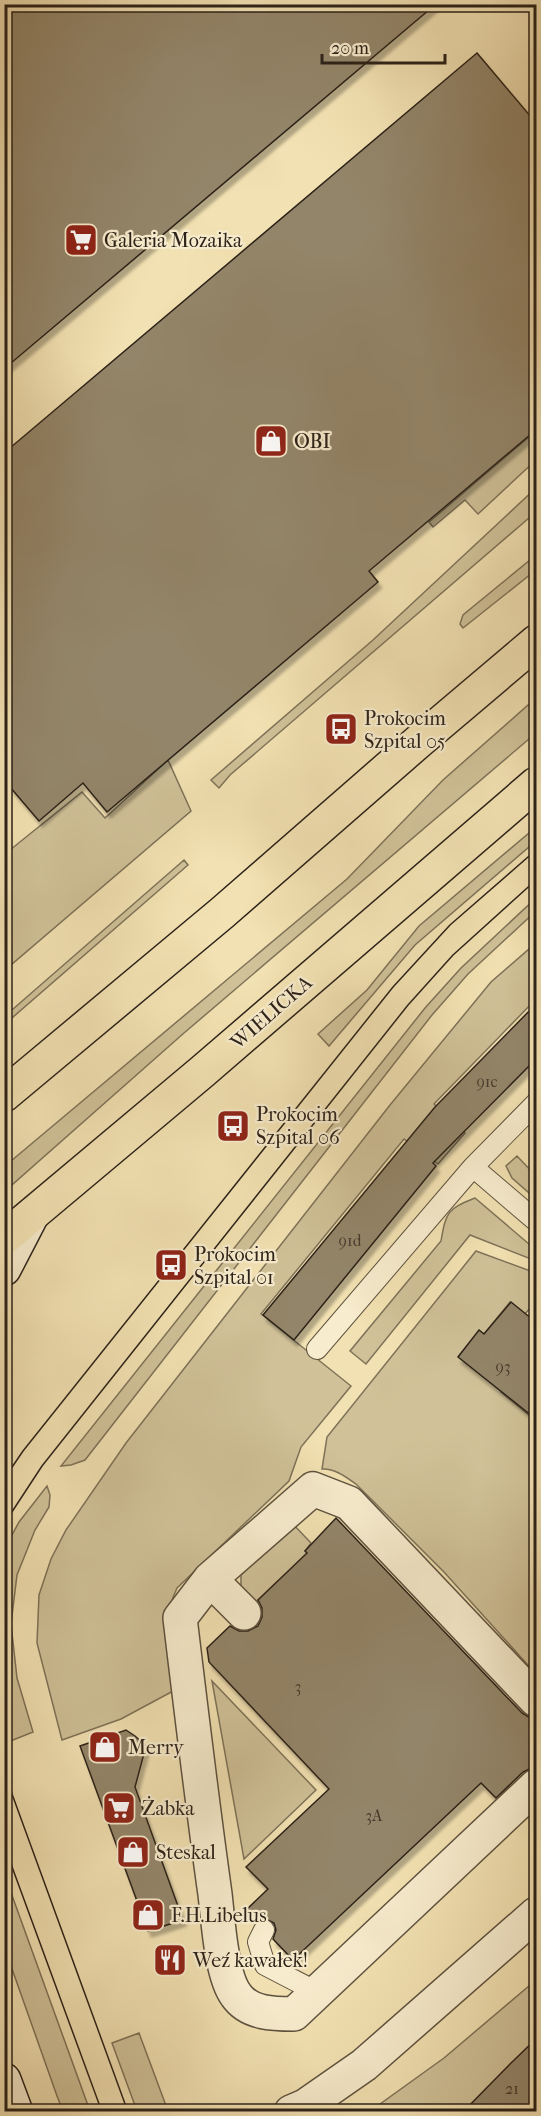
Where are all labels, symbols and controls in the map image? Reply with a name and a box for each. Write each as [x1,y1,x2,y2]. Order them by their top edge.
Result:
scale bar [322,27,445,65]
text: 20 m [331,38,369,59]
supermarket icon: Galeria Mozaika [63,222,99,258]
place label: Galeria Mozaika [104,229,243,252]
shop icon: OBI [253,423,289,459]
place label: OBI [294,430,331,453]
place label: Prokocim Szpital 05 [364,707,446,753]
bus stop icon: Prokocim Szpital 05 [323,711,359,747]
street label: WIELICKA [225,970,317,1055]
house number: 91c [476,1072,498,1091]
place label: Prokocim Szpital 06 [256,1103,340,1149]
bus stop icon: Prokocim Szpital 06 [215,1108,251,1144]
house number: 91d [339,1231,362,1250]
place label: Prokocim Szpital 01 [194,1243,276,1289]
bus stop icon: Prokocim Szpital 01 [153,1247,189,1283]
house number: 93 [496,1357,510,1376]
house number: 3 [295,1677,301,1696]
shop icon: Merry [87,1729,123,1765]
place label: Merry [128,1736,185,1759]
supermarket icon: Żabka [101,1790,137,1826]
place label: Żabka [142,1796,195,1820]
house number: 3A [366,1806,383,1825]
shop icon: Steskal [115,1834,151,1870]
place label: Steskal [156,1841,216,1864]
shop icon: F.H.Libelus [130,1897,166,1933]
place label: F.H.Libelus [171,1904,267,1927]
restaurant icon: Weź kawałek! [152,1942,188,1978]
place label: Weź kawałek! [192,1949,308,1972]
house number: 21 [505,2079,519,2098]

